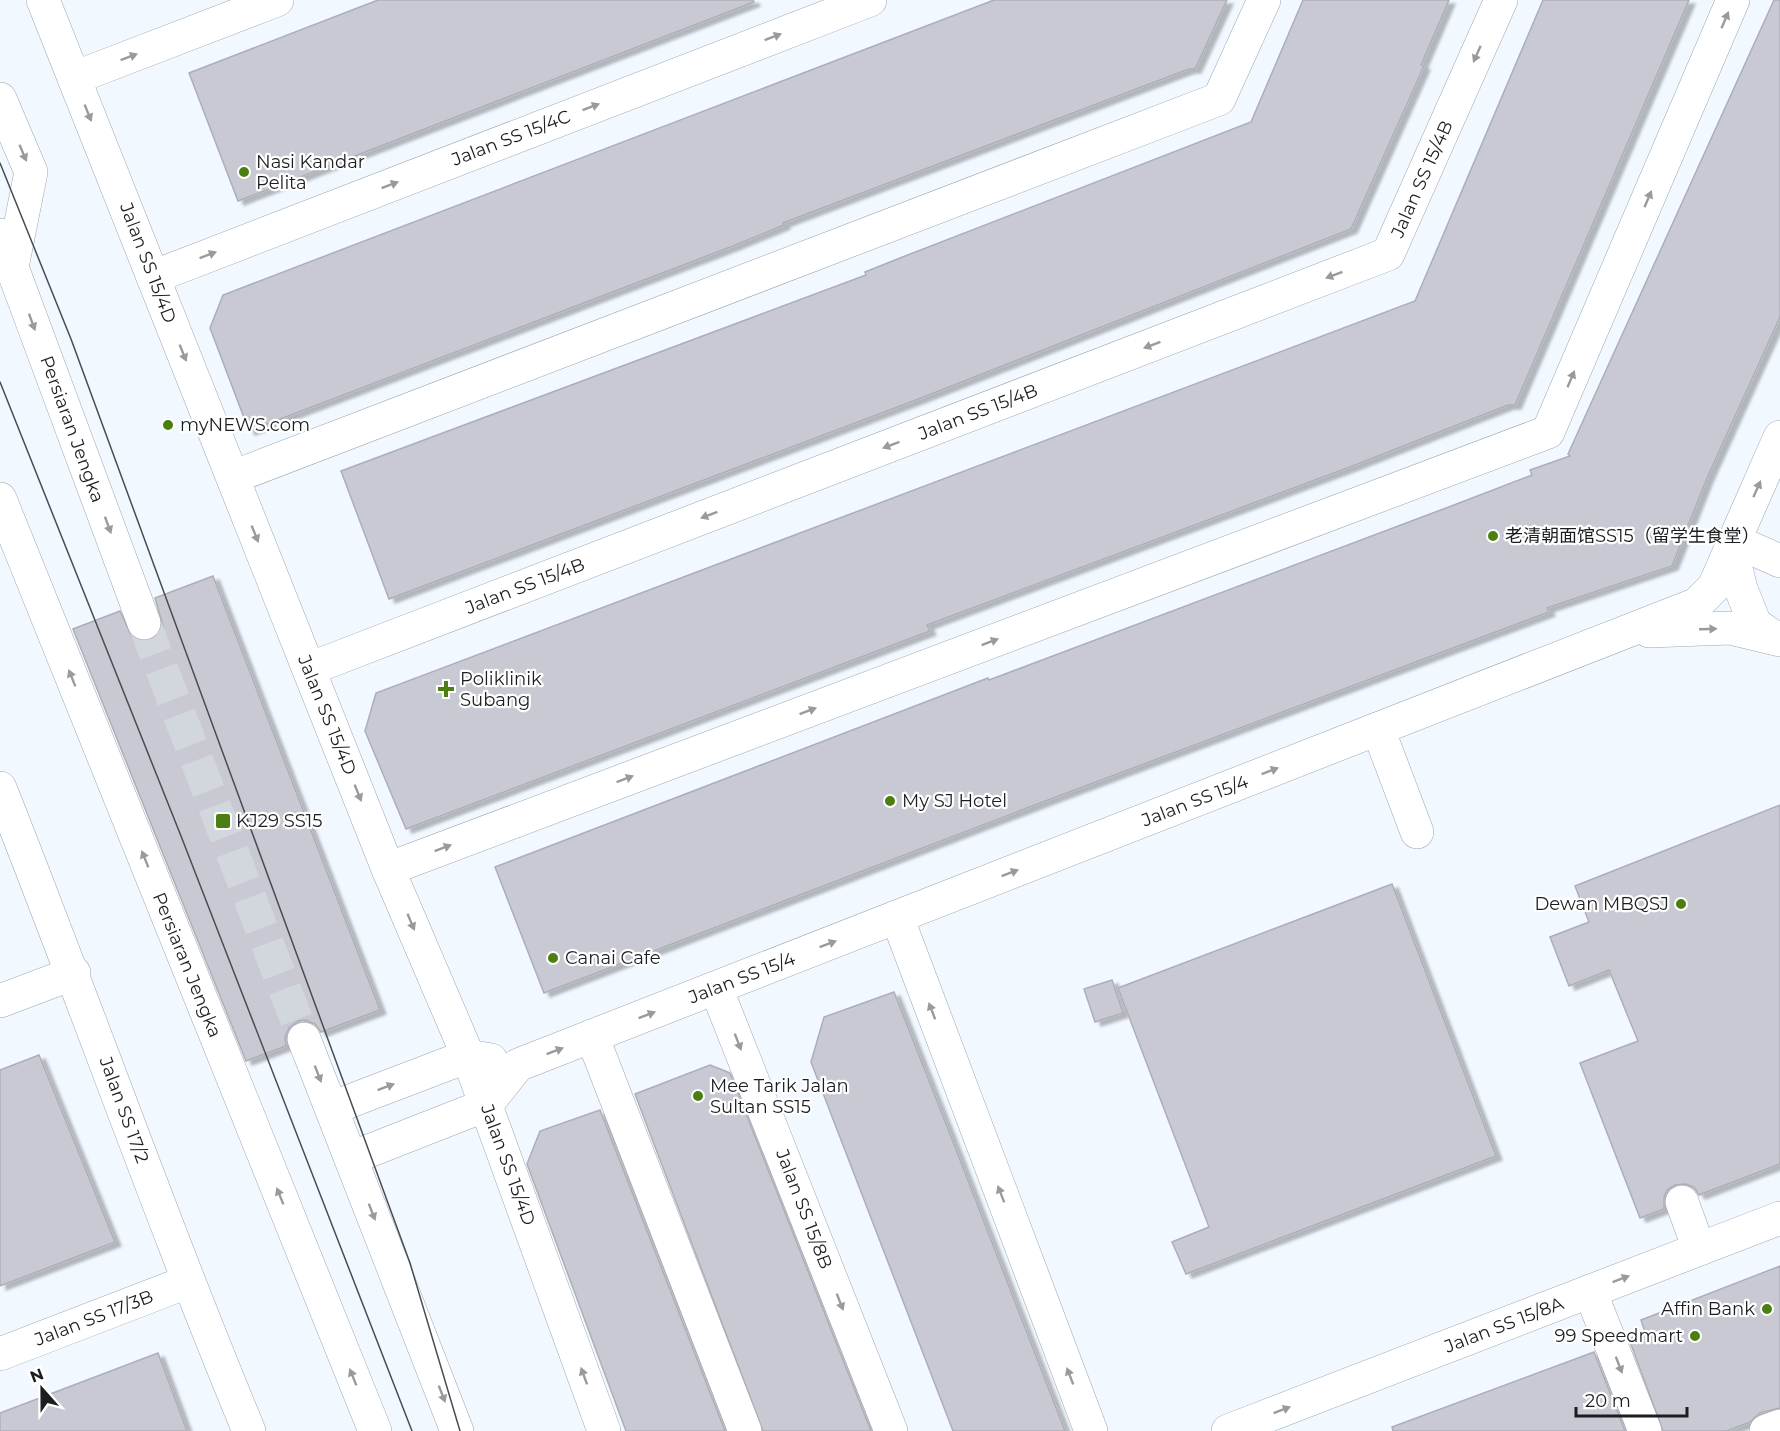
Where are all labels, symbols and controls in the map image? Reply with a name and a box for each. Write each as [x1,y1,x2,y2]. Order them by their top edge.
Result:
one-way arrow [1721,11,1730,29]
one-way arrow [764,32,782,41]
one-way arrow [1472,45,1482,63]
one-way arrow [120,51,138,61]
one-way arrow [582,102,600,112]
one-way arrow [84,104,93,122]
street label: Jalan SS 15/4C [448,105,574,171]
street label: Jalan SS 15/4B [1386,117,1458,242]
one-way arrow [19,144,28,162]
place label: Nasi Kandar Pelita [256,151,365,194]
marker: Nasi Kandar Pelita [237,165,251,179]
one-way arrow [381,180,399,190]
one-way arrow [1643,190,1653,208]
street label: Jalan SS 15/4D [115,199,181,326]
one-way arrow [199,250,217,260]
one-way arrow [1325,271,1343,281]
one-way arrow [28,313,38,331]
one-way arrow [1143,341,1161,351]
one-way arrow [179,344,188,362]
street label: Persiaran Jengka [35,353,109,505]
one-way arrow [1567,370,1576,387]
street label: Jalan SS 15/4B [914,379,1041,445]
place label: myNEWS.com [180,414,310,436]
marker: myNEWS.com [161,418,175,432]
one-way arrow [882,441,900,451]
one-way arrow [1753,480,1763,498]
one-way arrow [700,511,718,520]
one-way arrow [103,516,113,534]
one-way arrow [251,525,260,543]
place label: 老清朝面馆SS15（留学生食堂） [1505,525,1760,547]
marker: 老清朝面馆SS15（留学生食堂） [1486,529,1500,543]
street label: Jalan SS 15/4B [461,553,588,619]
one-way arrow [1699,625,1718,634]
one-way arrow [981,637,999,646]
street label: Jalan SS 15/4D [293,651,361,778]
place label: Poliklinik Subang [460,668,542,711]
one-way arrow [67,669,76,687]
marker: Poliklinik Subang [437,680,455,698]
one-way arrow [799,706,817,716]
one-way arrow [1261,766,1279,776]
street label: Jalan SS 15/4 [1138,771,1251,832]
one-way arrow [616,774,634,784]
one-way arrow [353,785,363,803]
place label: My SJ Hotel [902,790,1007,812]
marker: My SJ Hotel [883,794,897,808]
place label: KJ29 SS15 [236,810,322,832]
marker: KJ29 SS15 [214,812,232,830]
one-way arrow [434,843,452,853]
one-way arrow [140,850,149,868]
one-way arrow [1001,868,1019,877]
street label: Persiaran Jengka [148,889,226,1041]
place label: Dewan MBQSJ [1535,893,1669,915]
marker: Dewan MBQSJ [1674,897,1688,911]
one-way arrow [406,914,416,932]
one-way arrow [820,939,838,949]
place label: Canai Cafe [565,947,661,969]
street label: Jalan SS 15/4 [685,948,798,1009]
marker: Canai Cafe [546,951,560,965]
one-way arrow [927,1002,937,1020]
one-way arrow [638,1010,656,1019]
one-way arrow [734,1033,743,1051]
one-way arrow [546,1045,564,1055]
street label: Jalan SS 17/2 [94,1053,153,1166]
one-way arrow [313,1065,323,1083]
place label: Mee Tarik Jalan Sultan SS15 [710,1075,849,1118]
one-way arrow [377,1082,395,1092]
marker: Mee Tarik Jalan Sultan SS15 [691,1089,705,1103]
street label: Jalan SS 15/4D [476,1101,540,1228]
street label: Jalan SS 15/8B [771,1145,837,1272]
one-way arrow [996,1185,1006,1203]
one-way arrow [275,1187,284,1205]
one-way arrow [367,1204,377,1222]
one-way arrow [1612,1274,1630,1283]
street label: Jalan SS 17/3B [31,1285,156,1351]
street label: Jalan SS 15/8A [1441,1292,1567,1358]
one-way arrow [835,1293,845,1311]
place label: Affin Bank [1661,1298,1755,1320]
marker: Affin Bank [1760,1302,1774,1316]
place label: 99 Speedmart [1555,1325,1683,1347]
marker: 99 Speedmart [1688,1329,1702,1343]
one-way arrow [1614,1357,1624,1375]
north arrow [12,1359,72,1419]
text: N [27,1364,46,1387]
one-way arrow [348,1367,358,1385]
one-way arrow [579,1367,589,1385]
one-way arrow [1065,1367,1075,1385]
scale bar [1576,1380,1687,1418]
one-way arrow [438,1385,447,1403]
text: 20 m [1585,1390,1631,1412]
one-way arrow [1274,1405,1292,1415]

